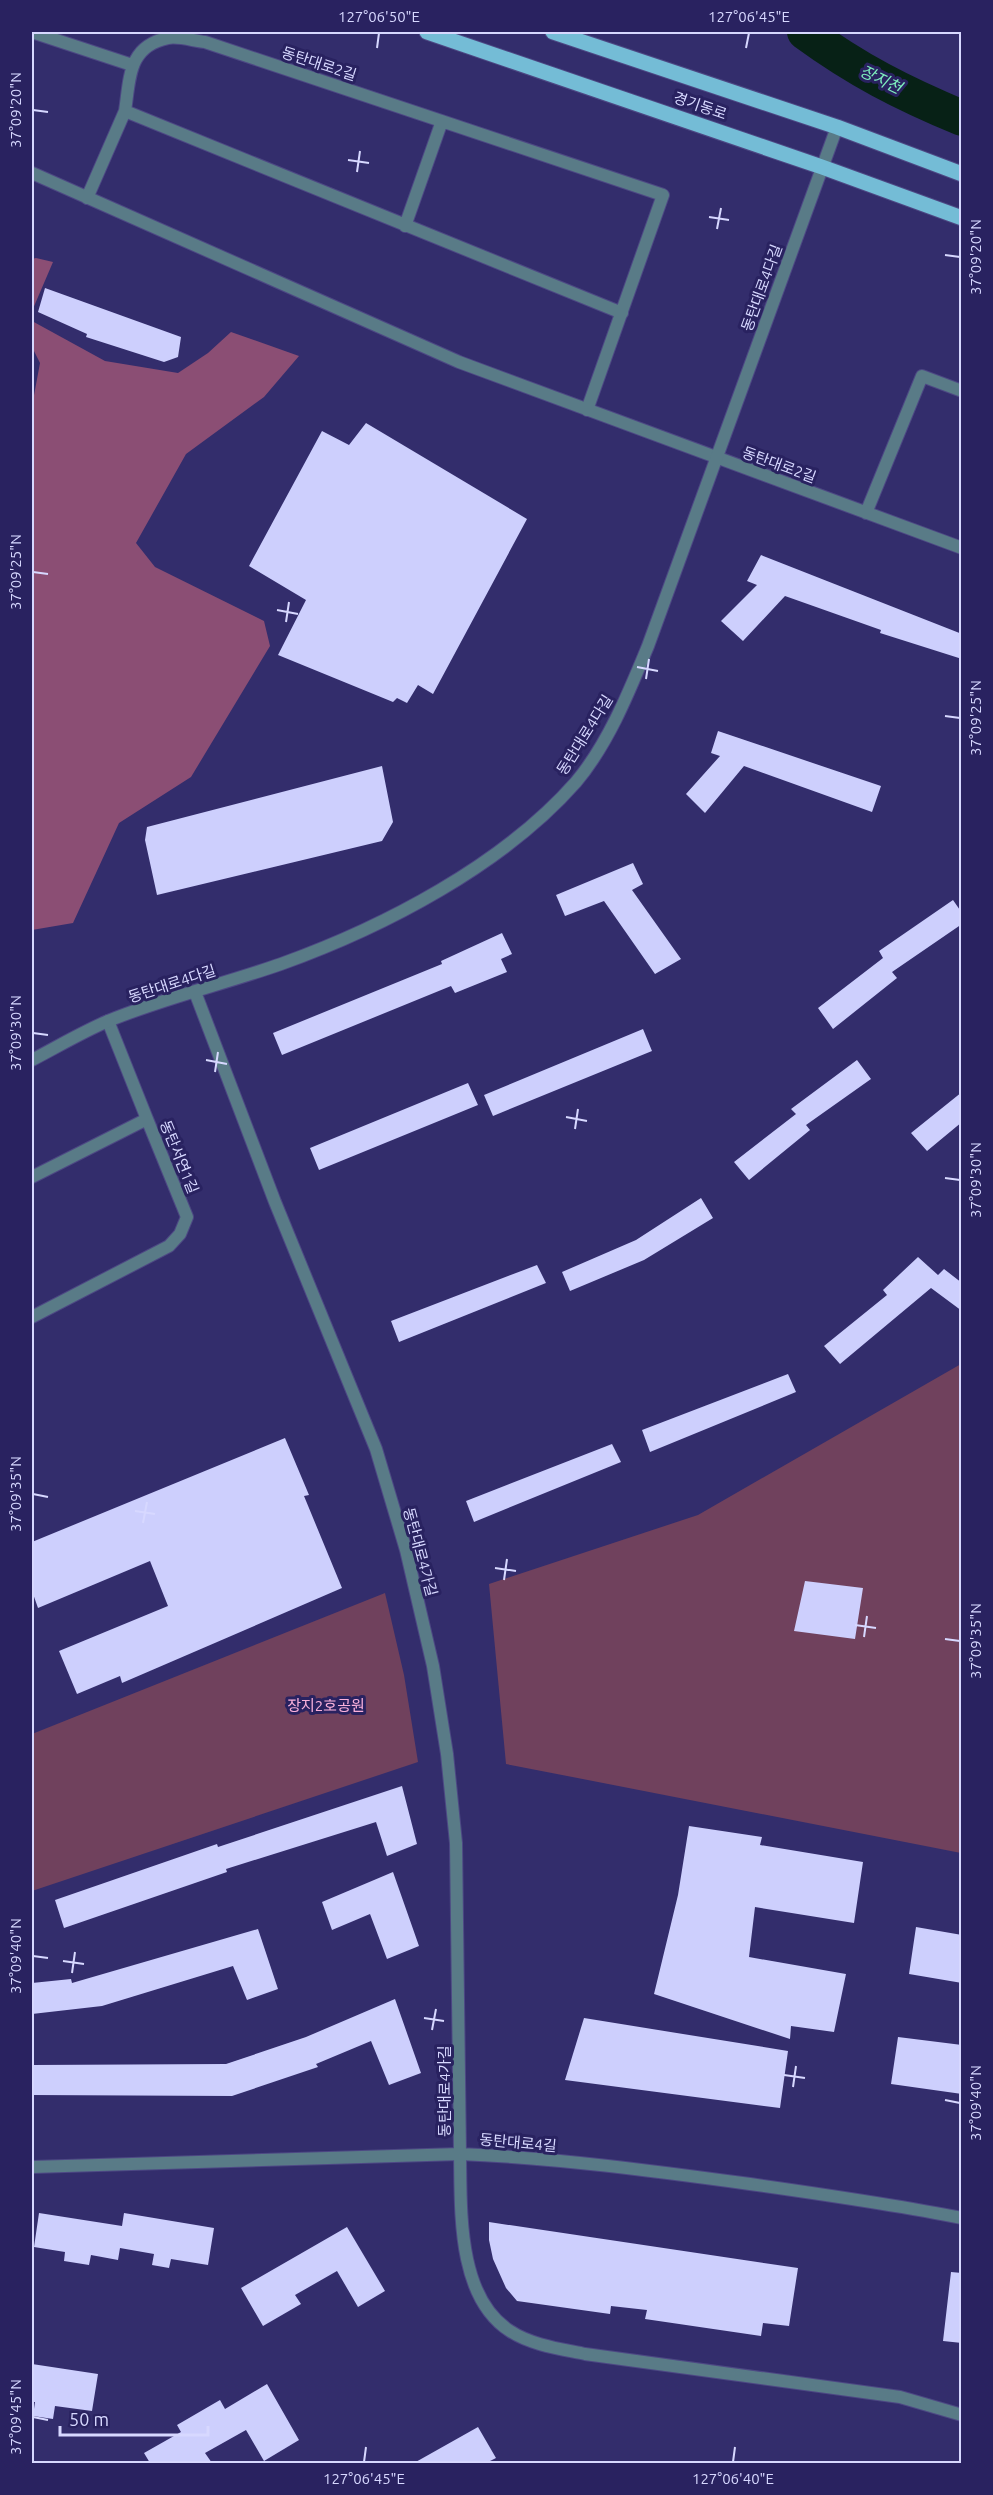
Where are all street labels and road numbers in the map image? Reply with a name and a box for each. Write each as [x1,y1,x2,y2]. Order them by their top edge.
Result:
street label: 동탄대로2길 [280,43,359,84]
street label: 경기동로 [671,89,729,123]
street label: 동탄대로4다길 [738,242,785,334]
street label: 동탄대로2길 [740,443,818,486]
street label: 동탄대로4다길 [553,692,616,778]
street label: 동탄대로4다길 [126,961,218,1006]
street label: 동탄서연1길 [157,1118,202,1196]
street label: 동탄대로4가길 [400,1506,441,1598]
street label: 동탄대로4가길 [436,2045,453,2137]
street label: 동탄대로4길 [479,2131,557,2154]

